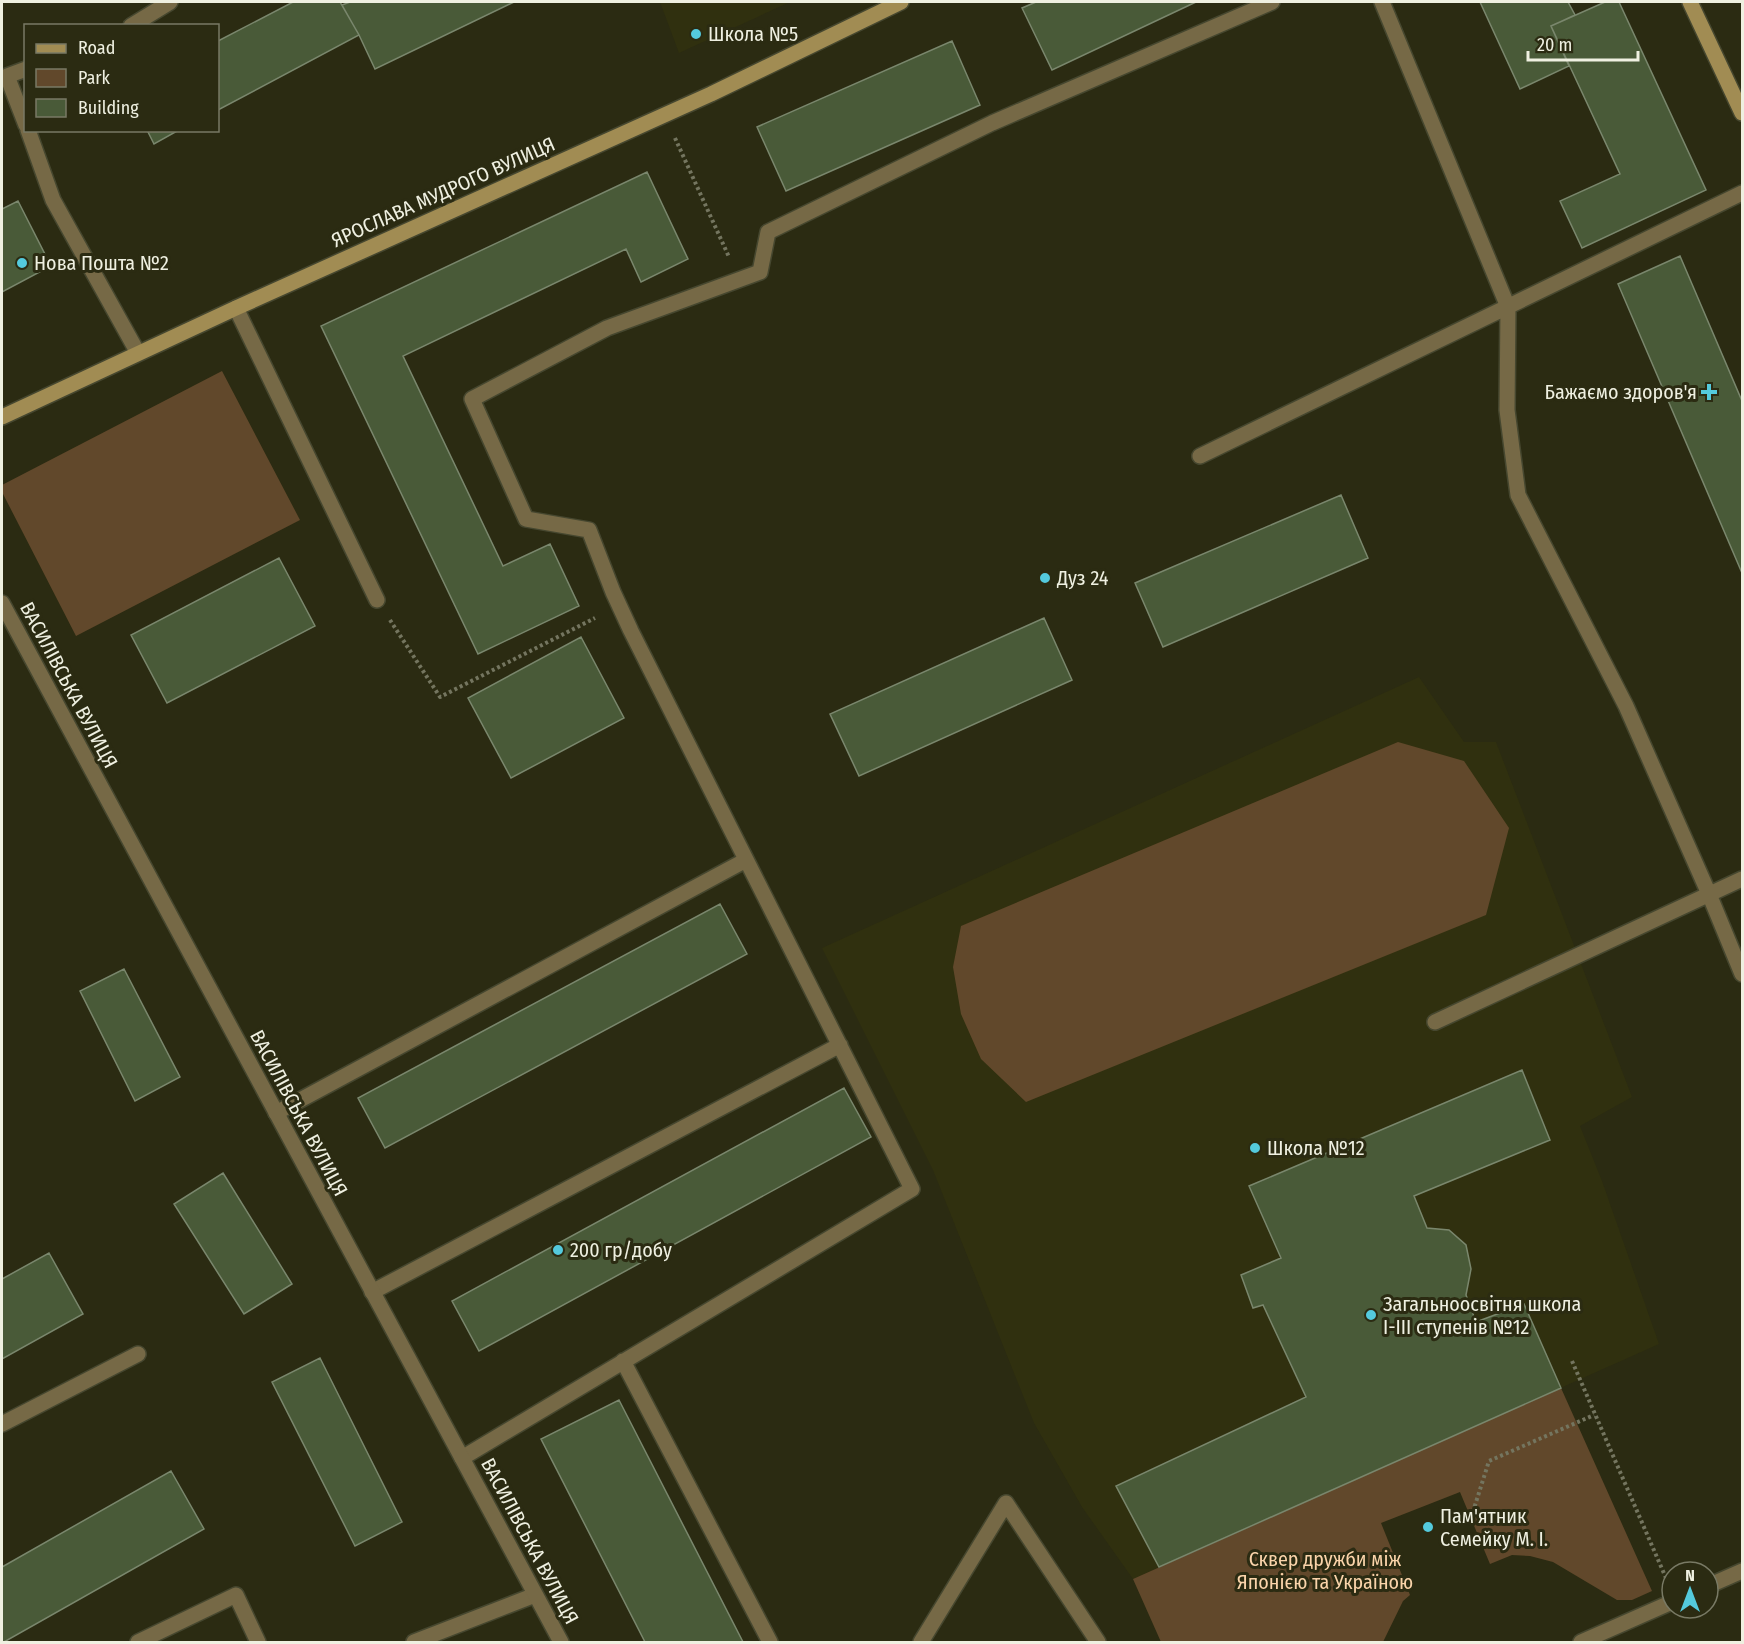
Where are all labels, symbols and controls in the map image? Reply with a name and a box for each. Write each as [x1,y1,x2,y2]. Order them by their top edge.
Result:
place label: Школа №5 [708,22,798,46]
legend [24,24,219,132]
scale bar [1528,24,1638,62]
marker: Школа №5 [689,27,703,41]
text: 20 m [1537,34,1572,56]
text: Road [78,37,115,59]
text: Park [78,67,111,89]
text: Building [78,97,139,119]
street label: ЯРОСЛАВА МУДРОГО ВУЛИЦЯ [328,132,558,252]
place label: Нова Пошта №2 [34,251,169,275]
marker: Нова Пошта №2 [15,256,29,270]
place label: Бажаємо здоров'я [1545,380,1697,404]
marker: Бажаємо здоров'я [1702,385,1716,399]
place label: Дуз 24 [1056,566,1109,590]
marker: Дуз 24 [1038,571,1052,585]
street label: ВАСИЛІВСЬКА ВУЛИЦЯ [15,598,123,772]
street label: ВАСИЛІВСЬКА ВУЛИЦЯ [245,1026,353,1200]
place label: Школа №12 [1267,1136,1365,1160]
marker: Школа №12 [1248,1141,1262,1155]
place label: 200 гр/добу [570,1238,672,1262]
marker: 200 гр/добу [551,1243,565,1257]
place label: Загальноосвітня школа І-ІІІ ступенів №12 [1383,1292,1581,1339]
marker: Загальноосвітня школа І-ІІІ ступенів №12 [1364,1308,1378,1322]
street label: ВАСИЛІВСЬКА ВУЛИЦЯ [476,1454,584,1628]
place label: Пам'ятник Семейку М. І. [1440,1504,1548,1551]
marker: Пам'ятник Семейку М. І. [1421,1520,1435,1534]
park label: Сквер дружби між Японією та Україною [1237,1547,1413,1594]
north arrow [1660,1560,1720,1620]
text: N [1685,1566,1695,1585]

